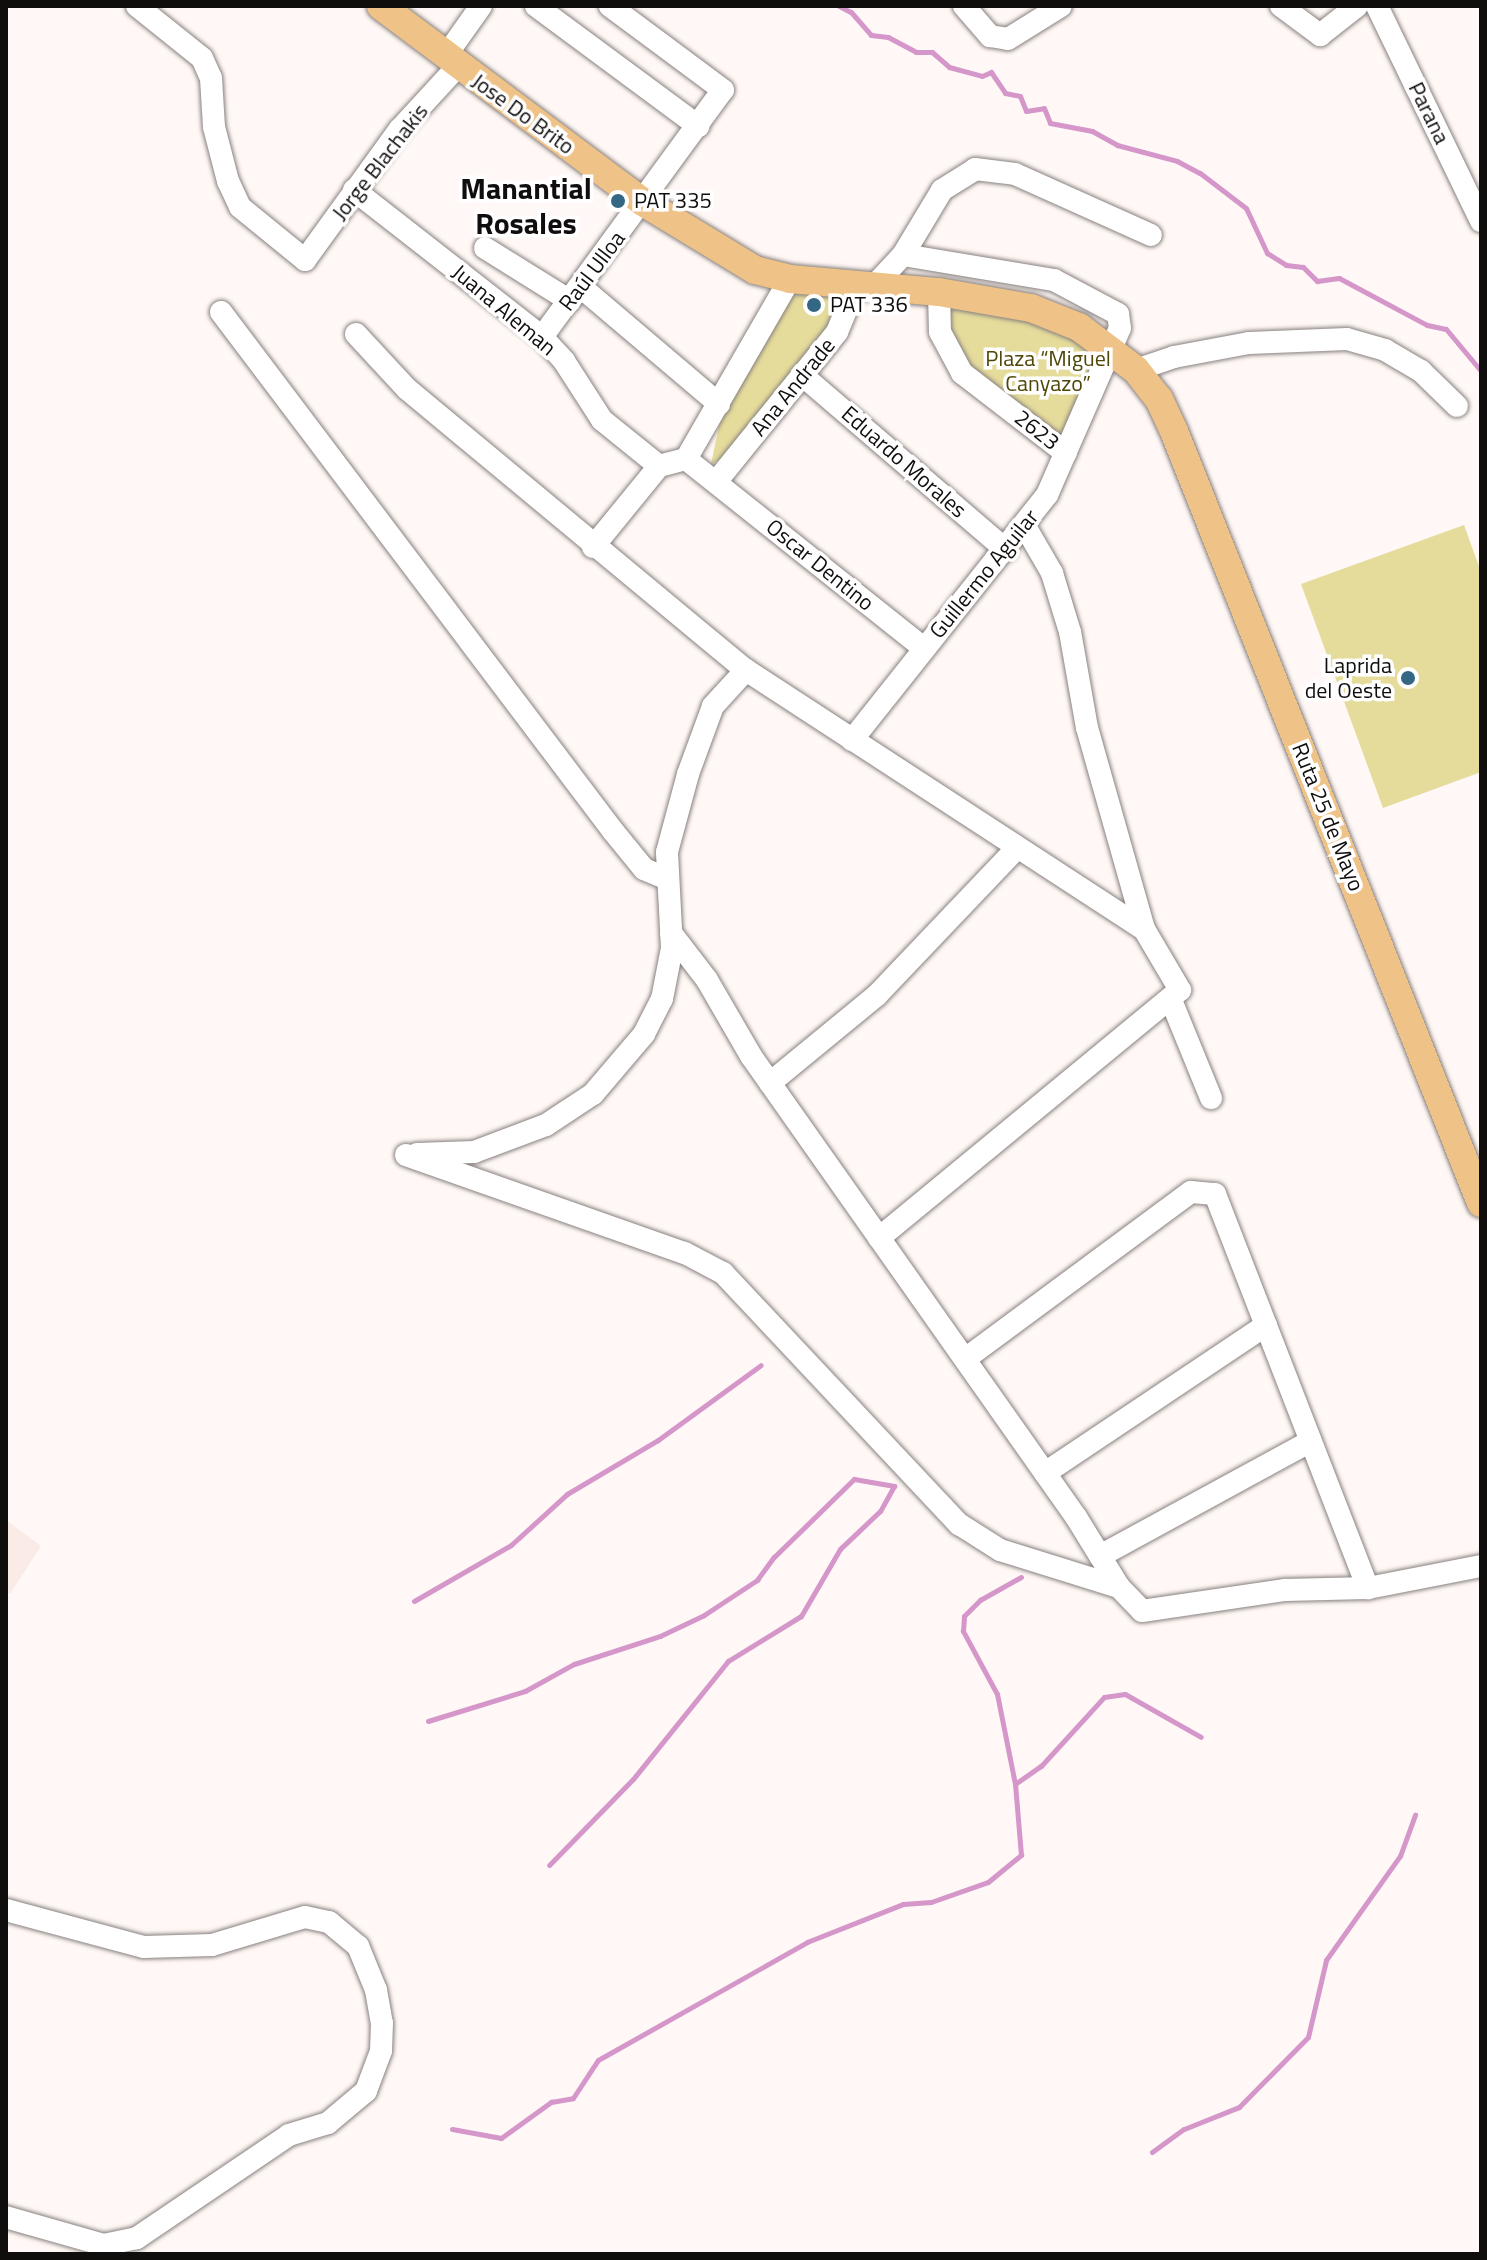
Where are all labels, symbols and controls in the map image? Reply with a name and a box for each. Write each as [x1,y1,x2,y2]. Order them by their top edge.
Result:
street label: Jose Do Brito [467,68,579,160]
street label: Parana [1403,78,1455,148]
street label: Jorge Blachakis [326,99,434,225]
district label: Manantial Rosales [460,170,592,240]
place label: PAT 335 [634,188,712,214]
marker: PAT 335 [609,192,627,210]
street label: Raúl Ulloa [553,226,631,316]
street label: Juana Aleman [447,259,561,361]
place label: PAT 336 [830,292,908,318]
marker: PAT 336 [805,296,823,314]
street label: Ana Andrade [745,333,841,441]
park label: Plaza “Miguel Canyazo” [985,345,1111,396]
street label: Eduardo Morales [836,401,972,523]
street label: 2623 [1009,404,1065,456]
street label: Guillermo Aguilar [924,504,1044,644]
street label: Oscar Dentino [761,514,879,616]
place label: Laprida del Oeste [1305,652,1392,704]
marker: Laprida del Oeste [1399,669,1417,687]
street label: Ruta 25 de Mayo [1286,739,1370,895]

